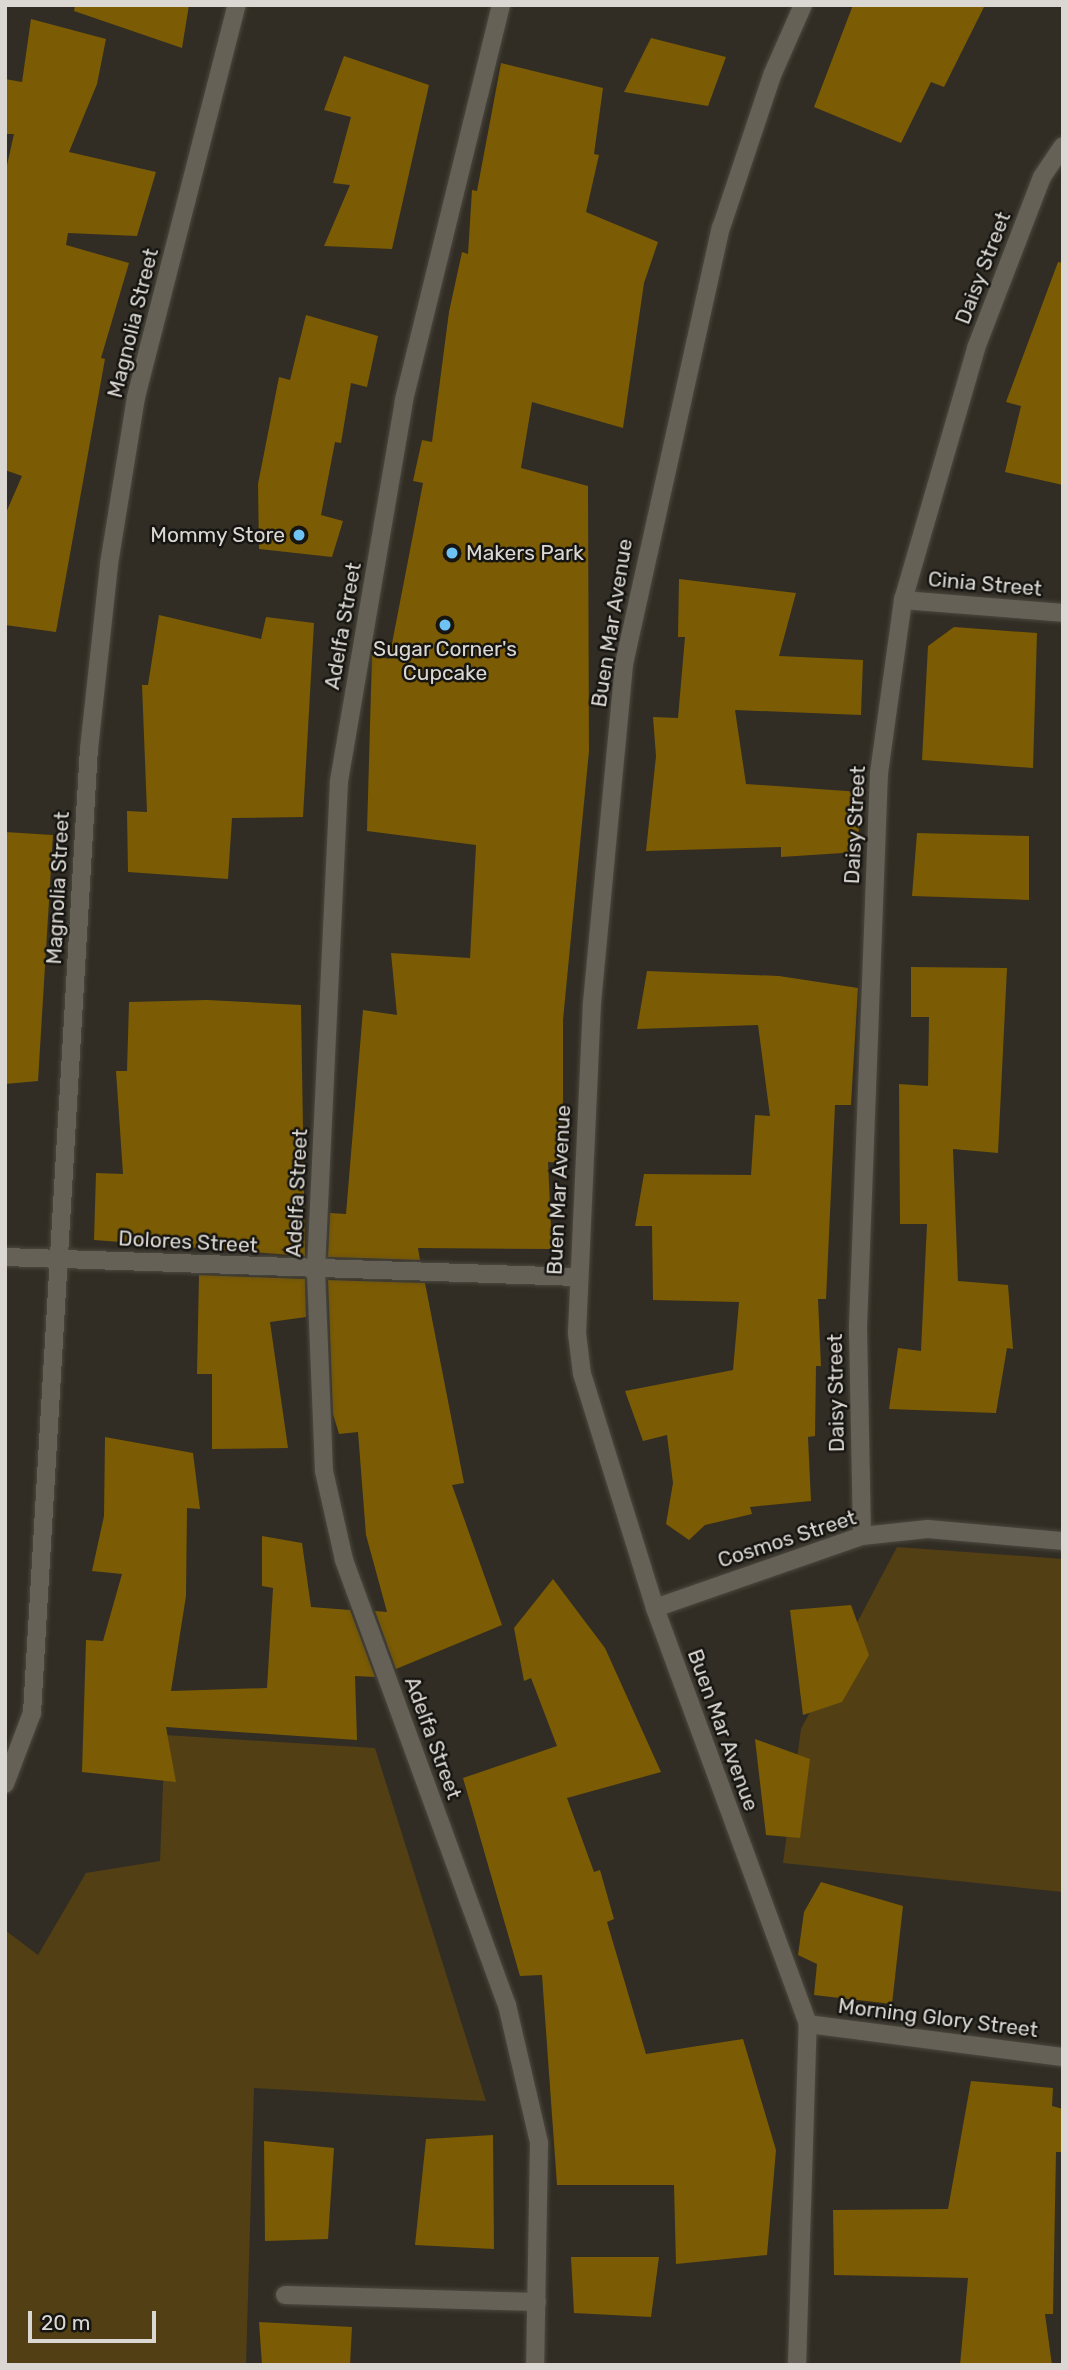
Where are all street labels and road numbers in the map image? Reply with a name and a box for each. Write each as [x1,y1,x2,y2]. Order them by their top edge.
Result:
street label: Daisy Street [950,208,1016,328]
street label: Magnolia Street [102,246,164,400]
street label: Buen Mar Avenue [586,536,638,710]
street label: Adelfa Street [319,560,367,692]
street label: Cinia Street [927,566,1043,602]
street label: Daisy Street [839,765,871,885]
street label: Magnolia Street [41,811,75,965]
street label: Buen Mar Avenue [542,1104,576,1276]
street label: Adelfa Street [281,1128,313,1258]
street label: Dolores Street [118,1226,258,1258]
street label: Daisy Street [822,1333,850,1453]
street label: Cosmos Street [715,1505,859,1573]
street label: Buen Mar Avenue [682,1645,764,1815]
street label: Adelfa Street [399,1673,467,1803]
street label: Morning Glory Street [836,1993,1040,2043]

